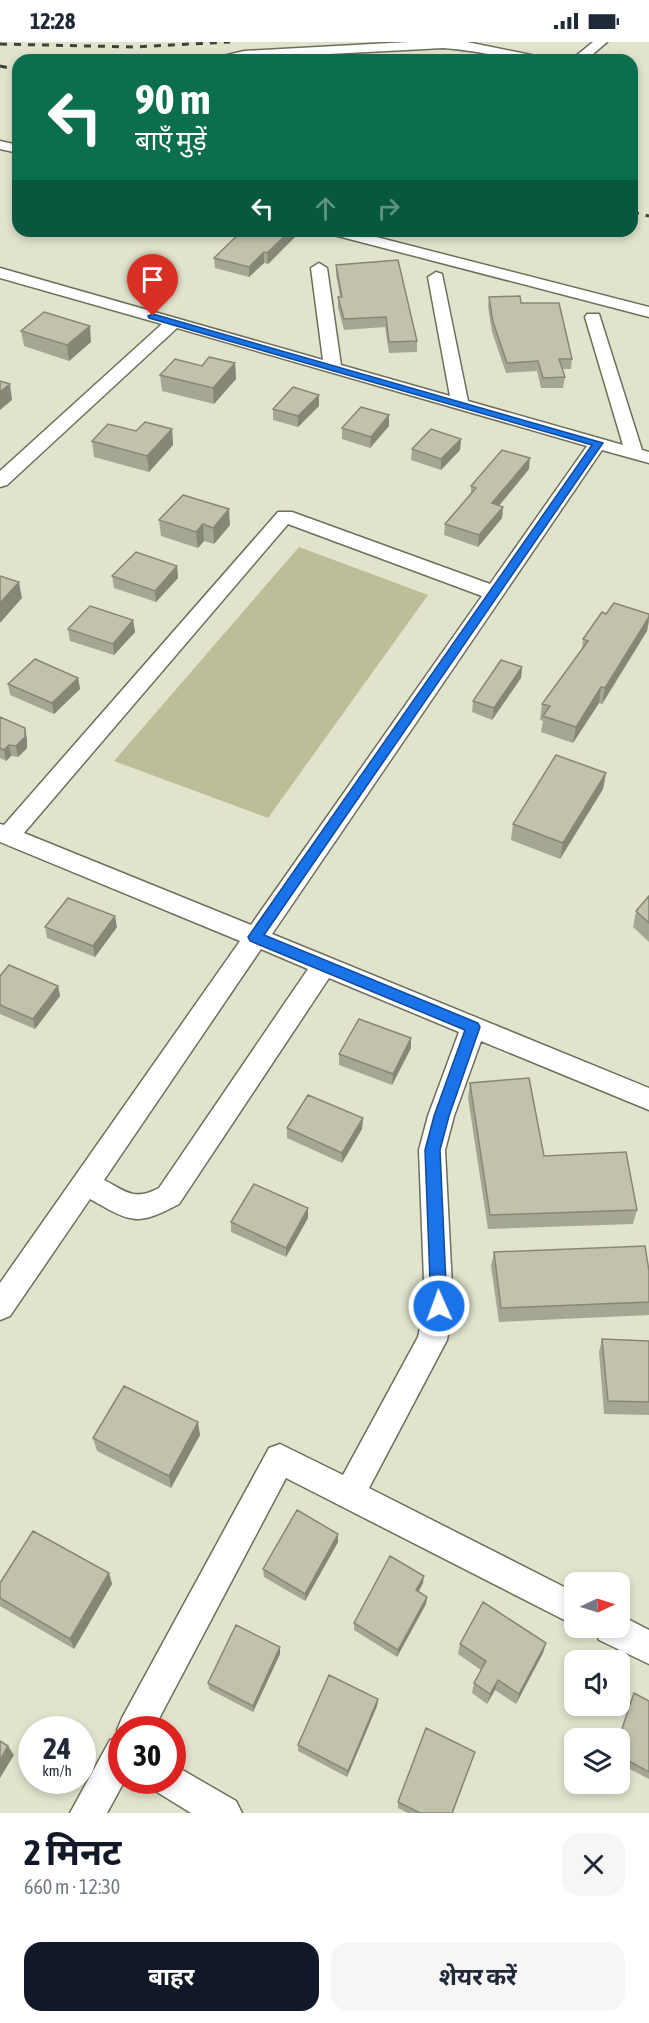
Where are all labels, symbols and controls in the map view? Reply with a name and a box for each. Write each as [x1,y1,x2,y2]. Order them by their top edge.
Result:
text: 12:28 [30,8,75,34]
text: 90 m [135,75,210,123]
icon: left [36,78,114,156]
text: बाएँ मुड़ें [135,125,207,156]
icon: left [246,192,279,225]
icon: ahead [309,192,342,225]
icon: right [372,192,405,225]
pin [127,254,178,316]
icon: arrive [136,263,169,296]
position arrow [407,1274,471,1338]
north arrow [564,1572,630,1638]
map controls [564,1572,630,1794]
button: sound [564,1650,630,1716]
speed limit sign: 30 [108,1716,186,1794]
button: layers [564,1728,630,1794]
text: 24 [43,1731,71,1765]
text: km/h [42,1762,72,1779]
text: 2 मिनट [24,1831,121,1873]
button: close [562,1833,625,1896]
text: 660 m · 12:30 [24,1875,120,1898]
button: बाहर [24,1942,319,2011]
button: शेयर करें [331,1942,625,2011]

